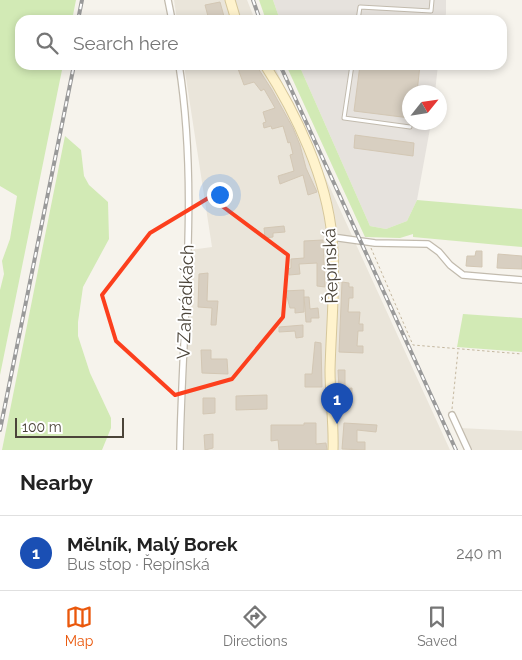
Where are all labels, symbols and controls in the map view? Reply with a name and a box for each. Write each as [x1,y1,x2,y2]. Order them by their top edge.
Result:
search box [15,15,507,70]
icon: search [33,29,61,57]
text: Search here [73,32,179,54]
north arrow [402,85,447,130]
your location [207,182,233,208]
street label: Řepínská [317,228,342,304]
street label: V Zahrádkách [173,244,197,360]
pin: 1 [321,383,353,424]
scale bar [15,415,124,438]
text: 100 m [22,419,62,435]
text: Nearby [20,470,93,495]
text: Mělník, Malý Borek [67,533,238,555]
text: 1 [32,544,40,563]
text: 240 m [456,544,502,563]
text: Bus stop · Řepínská [67,555,210,574]
tab: Map [65,603,93,649]
tab: Directions [223,603,288,649]
tab: Saved [417,603,457,649]

